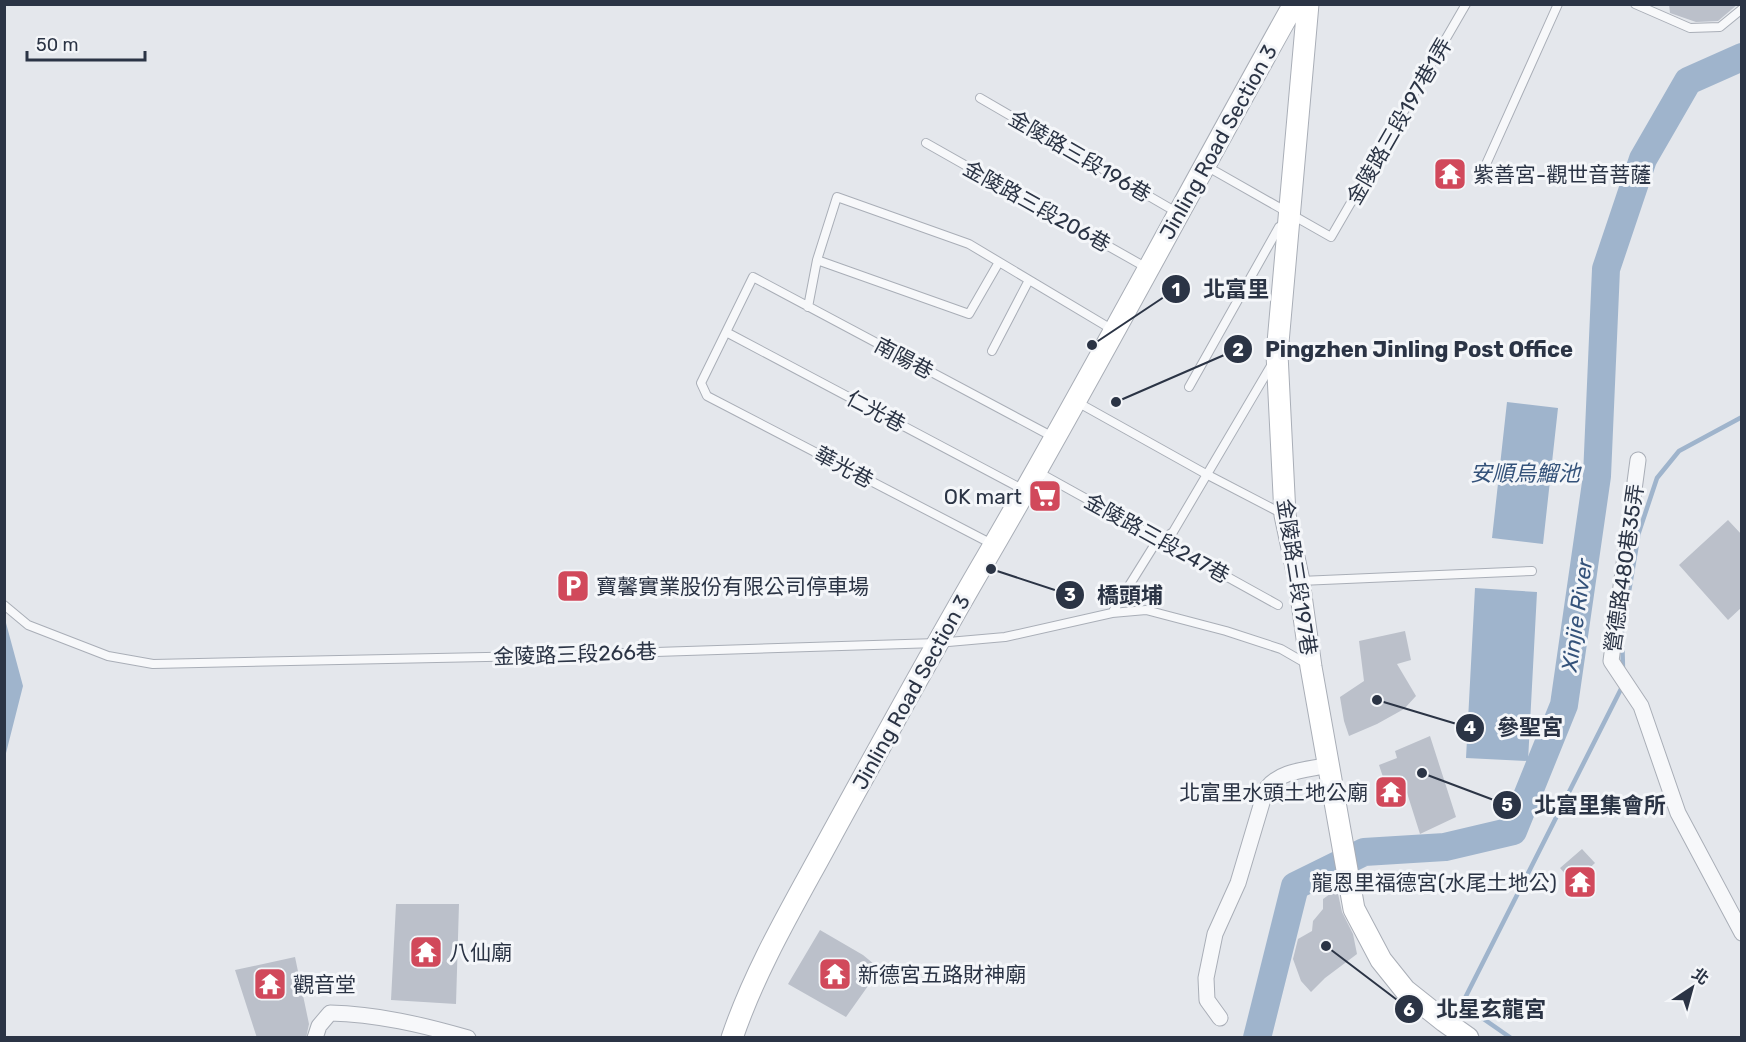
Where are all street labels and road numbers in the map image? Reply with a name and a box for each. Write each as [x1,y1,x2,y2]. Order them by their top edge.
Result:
street label: 金陵路三段197巷1弄 [1341,33,1457,209]
street label: Jinling Road Section 3 [1154,40,1282,244]
street label: 金陵路三段196巷 [1005,105,1155,207]
street label: 金陵路三段206巷 [959,155,1115,257]
street label: 南陽巷 [870,332,938,384]
street label: 仁光巷 [842,385,910,437]
street label: 華光巷 [810,441,878,493]
street label: 營德路480巷35弄 [1600,482,1648,654]
street label: 金陵路三段247巷 [1080,488,1234,588]
street label: 金陵路三段197巷 [1272,497,1322,657]
street label: Jinling Road Section 3 [847,590,975,794]
street label: 金陵路三段266巷 [493,639,657,669]

